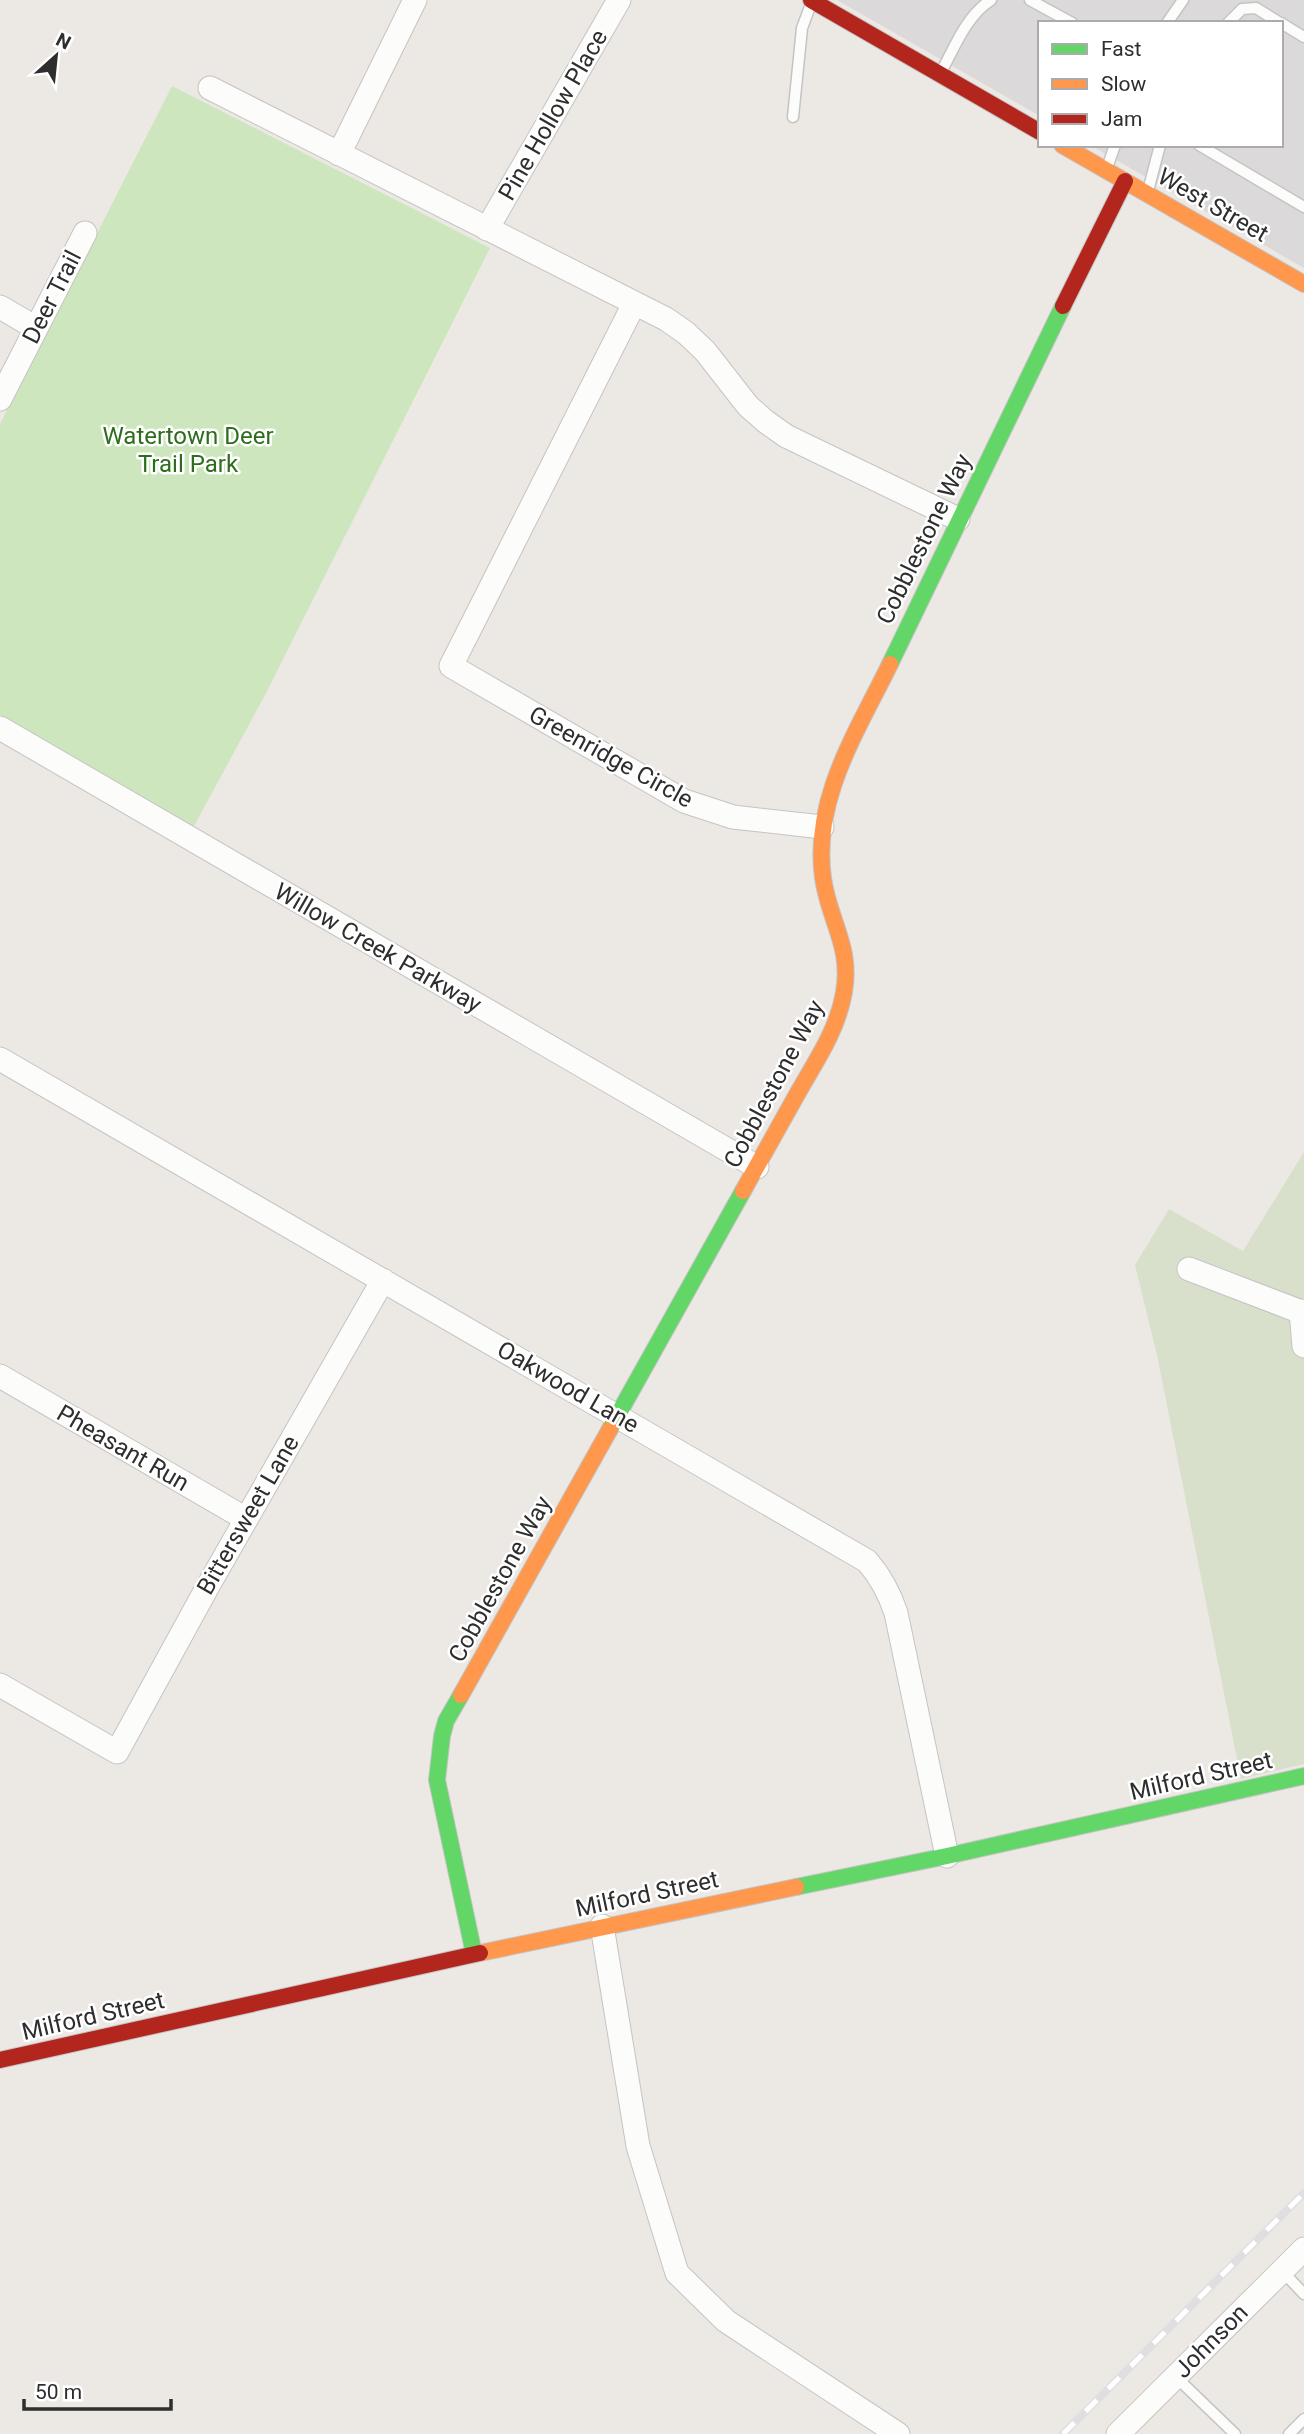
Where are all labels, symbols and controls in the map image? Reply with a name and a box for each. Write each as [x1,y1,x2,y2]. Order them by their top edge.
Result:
north arrow [21,21,91,91]
legend [1038,21,1283,147]
street label: Pine Hollow Place [493,25,613,205]
text: N [52,28,75,55]
text: Fast [1101,37,1142,61]
text: Slow [1101,72,1147,96]
text: Jam [1101,107,1142,131]
street label: West Street [1153,162,1273,248]
street label: Deer Trail [17,246,87,348]
park label: Watertown Deer Trail Park [102,422,274,478]
street label: Cobblestone Way [871,449,978,629]
street label: Greenridge Circle [524,700,698,814]
street label: Willow Creek Parkway [270,877,487,1019]
street label: Cobblestone Way [718,995,830,1173]
street label: Oakwood Lane [492,1335,644,1439]
street label: Pheasant Run [52,1399,194,1497]
street label: Bittersweet Lane [191,1430,305,1600]
street label: Cobblestone Way [443,1490,558,1667]
street label: Milford Street [1127,1746,1275,1806]
street label: Milford Street [573,1865,721,1923]
street label: Milford Street [19,1986,167,2046]
street label: Johnson [1168,2298,1254,2384]
scale bar [24,2368,172,2412]
text: 50 m [35,2380,82,2404]

